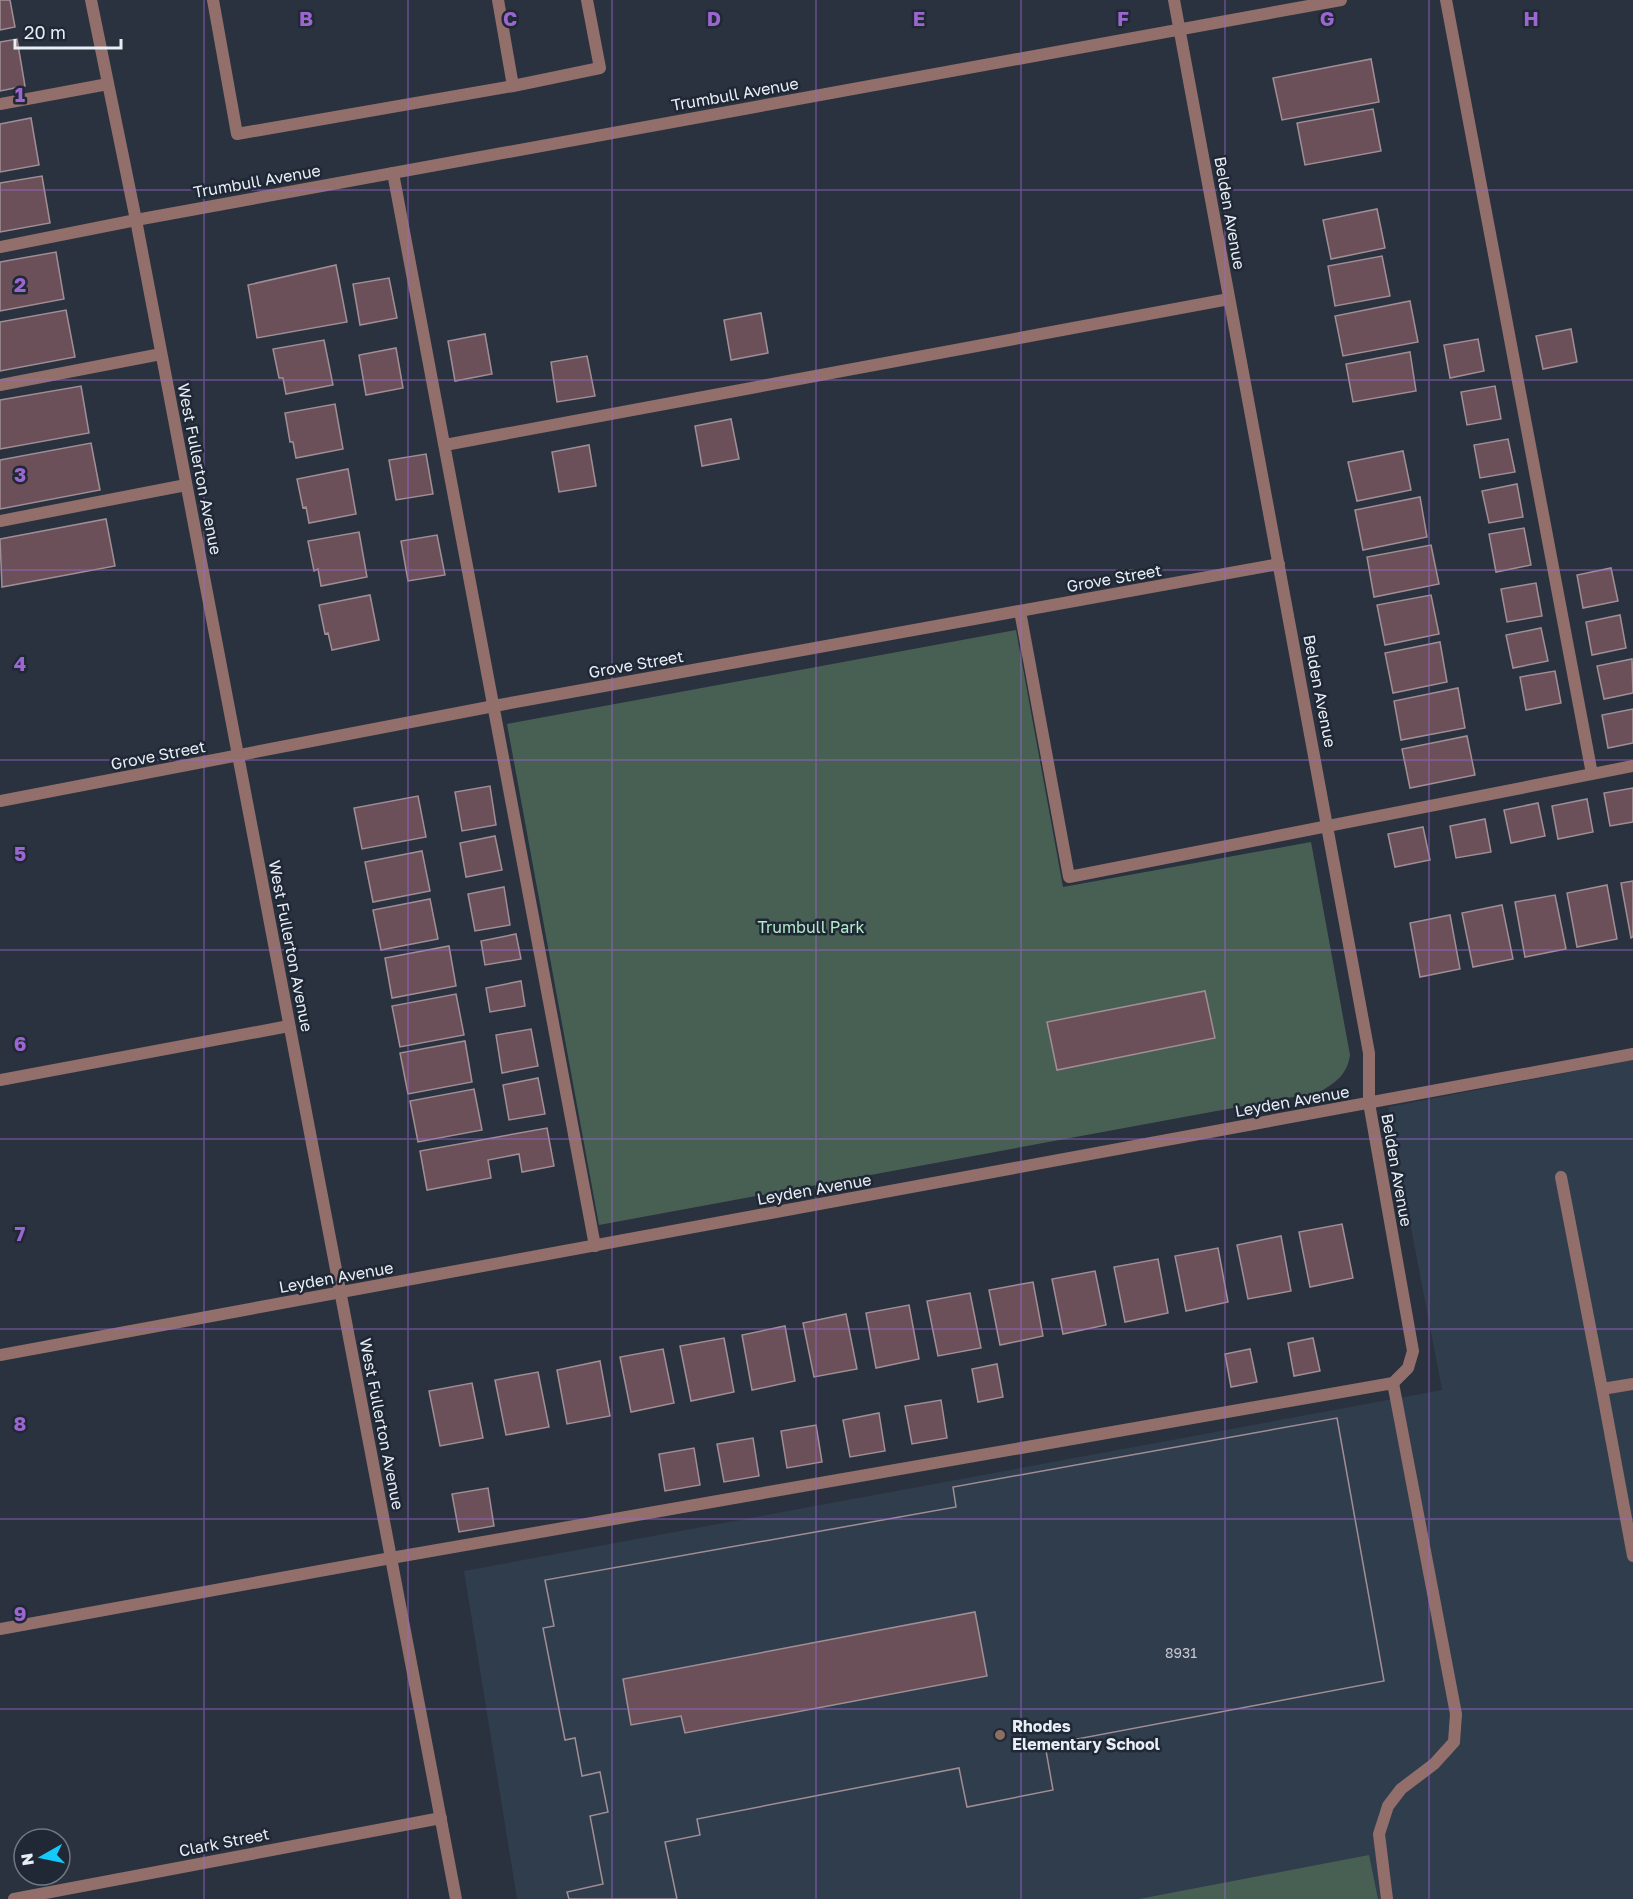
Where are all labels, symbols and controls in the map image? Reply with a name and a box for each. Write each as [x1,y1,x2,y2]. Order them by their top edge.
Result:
text: B [299,6,313,30]
text: C [503,6,517,30]
text: D [707,6,721,30]
text: E [913,6,925,30]
text: F [1117,6,1129,30]
text: G [1320,6,1334,30]
text: H [1523,6,1539,30]
scale bar [15,12,122,50]
text: 20 m [24,21,66,43]
street label: Trumbull Avenue [670,73,800,115]
text: 1 [15,82,25,106]
street label: Belden Avenue [1210,155,1250,271]
street label: Trumbull Avenue [192,160,322,202]
text: 2 [14,272,26,296]
street label: West Fullerton Avenue [174,382,226,556]
text: 3 [14,462,26,486]
street label: Grove Street [1065,560,1163,596]
street label: Belden Avenue [1299,633,1341,749]
street label: Grove Street [587,646,685,682]
text: 4 [14,651,26,675]
street label: Grove Street [109,736,207,774]
text: 5 [14,841,26,865]
street label: West Fullerton Avenue [265,859,317,1033]
park label: Trumbull Park [758,917,864,937]
text: 6 [14,1031,26,1055]
street label: Leyden Avenue [1233,1081,1351,1121]
street label: Belden Avenue [1377,1112,1417,1228]
street label: Leyden Avenue [755,1169,873,1209]
text: 7 [15,1221,26,1245]
street label: Leyden Avenue [277,1257,395,1297]
street label: West Fullerton Avenue [356,1337,408,1511]
text: 8 [14,1411,26,1435]
text: 9 [14,1601,26,1625]
house number: 8931 [1165,1644,1197,1661]
place label: Rhodes Elementary School [1012,1716,1161,1754]
marker: Rhodes Elementary School [993,1728,1007,1742]
street label: Clark Street [177,1823,271,1861]
north arrow [12,1827,72,1887]
text: N [16,1852,38,1867]

